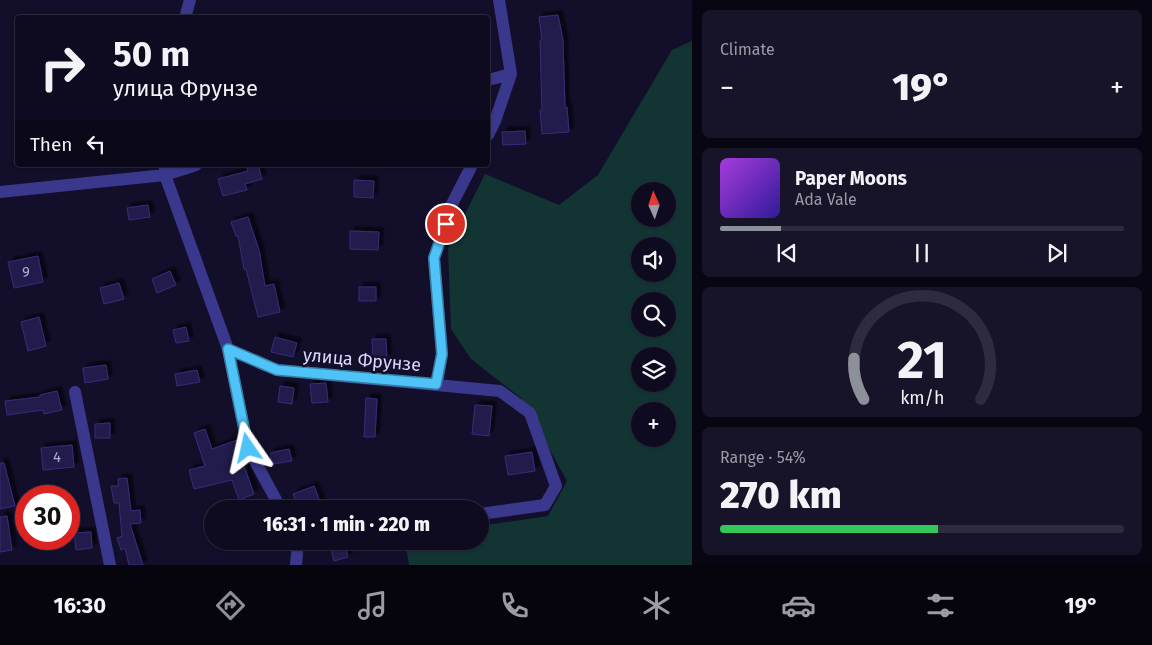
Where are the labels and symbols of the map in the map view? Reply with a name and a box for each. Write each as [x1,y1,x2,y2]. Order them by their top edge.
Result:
north arrow [631,182,676,228]
pin [425,203,467,245]
house number: 9 [22,263,30,281]
street label: улица Фрунзе [302,344,422,376]
position arrow [221,421,273,473]
house number: 4 [53,448,61,466]
speed limit sign: 30 [15,485,80,550]

